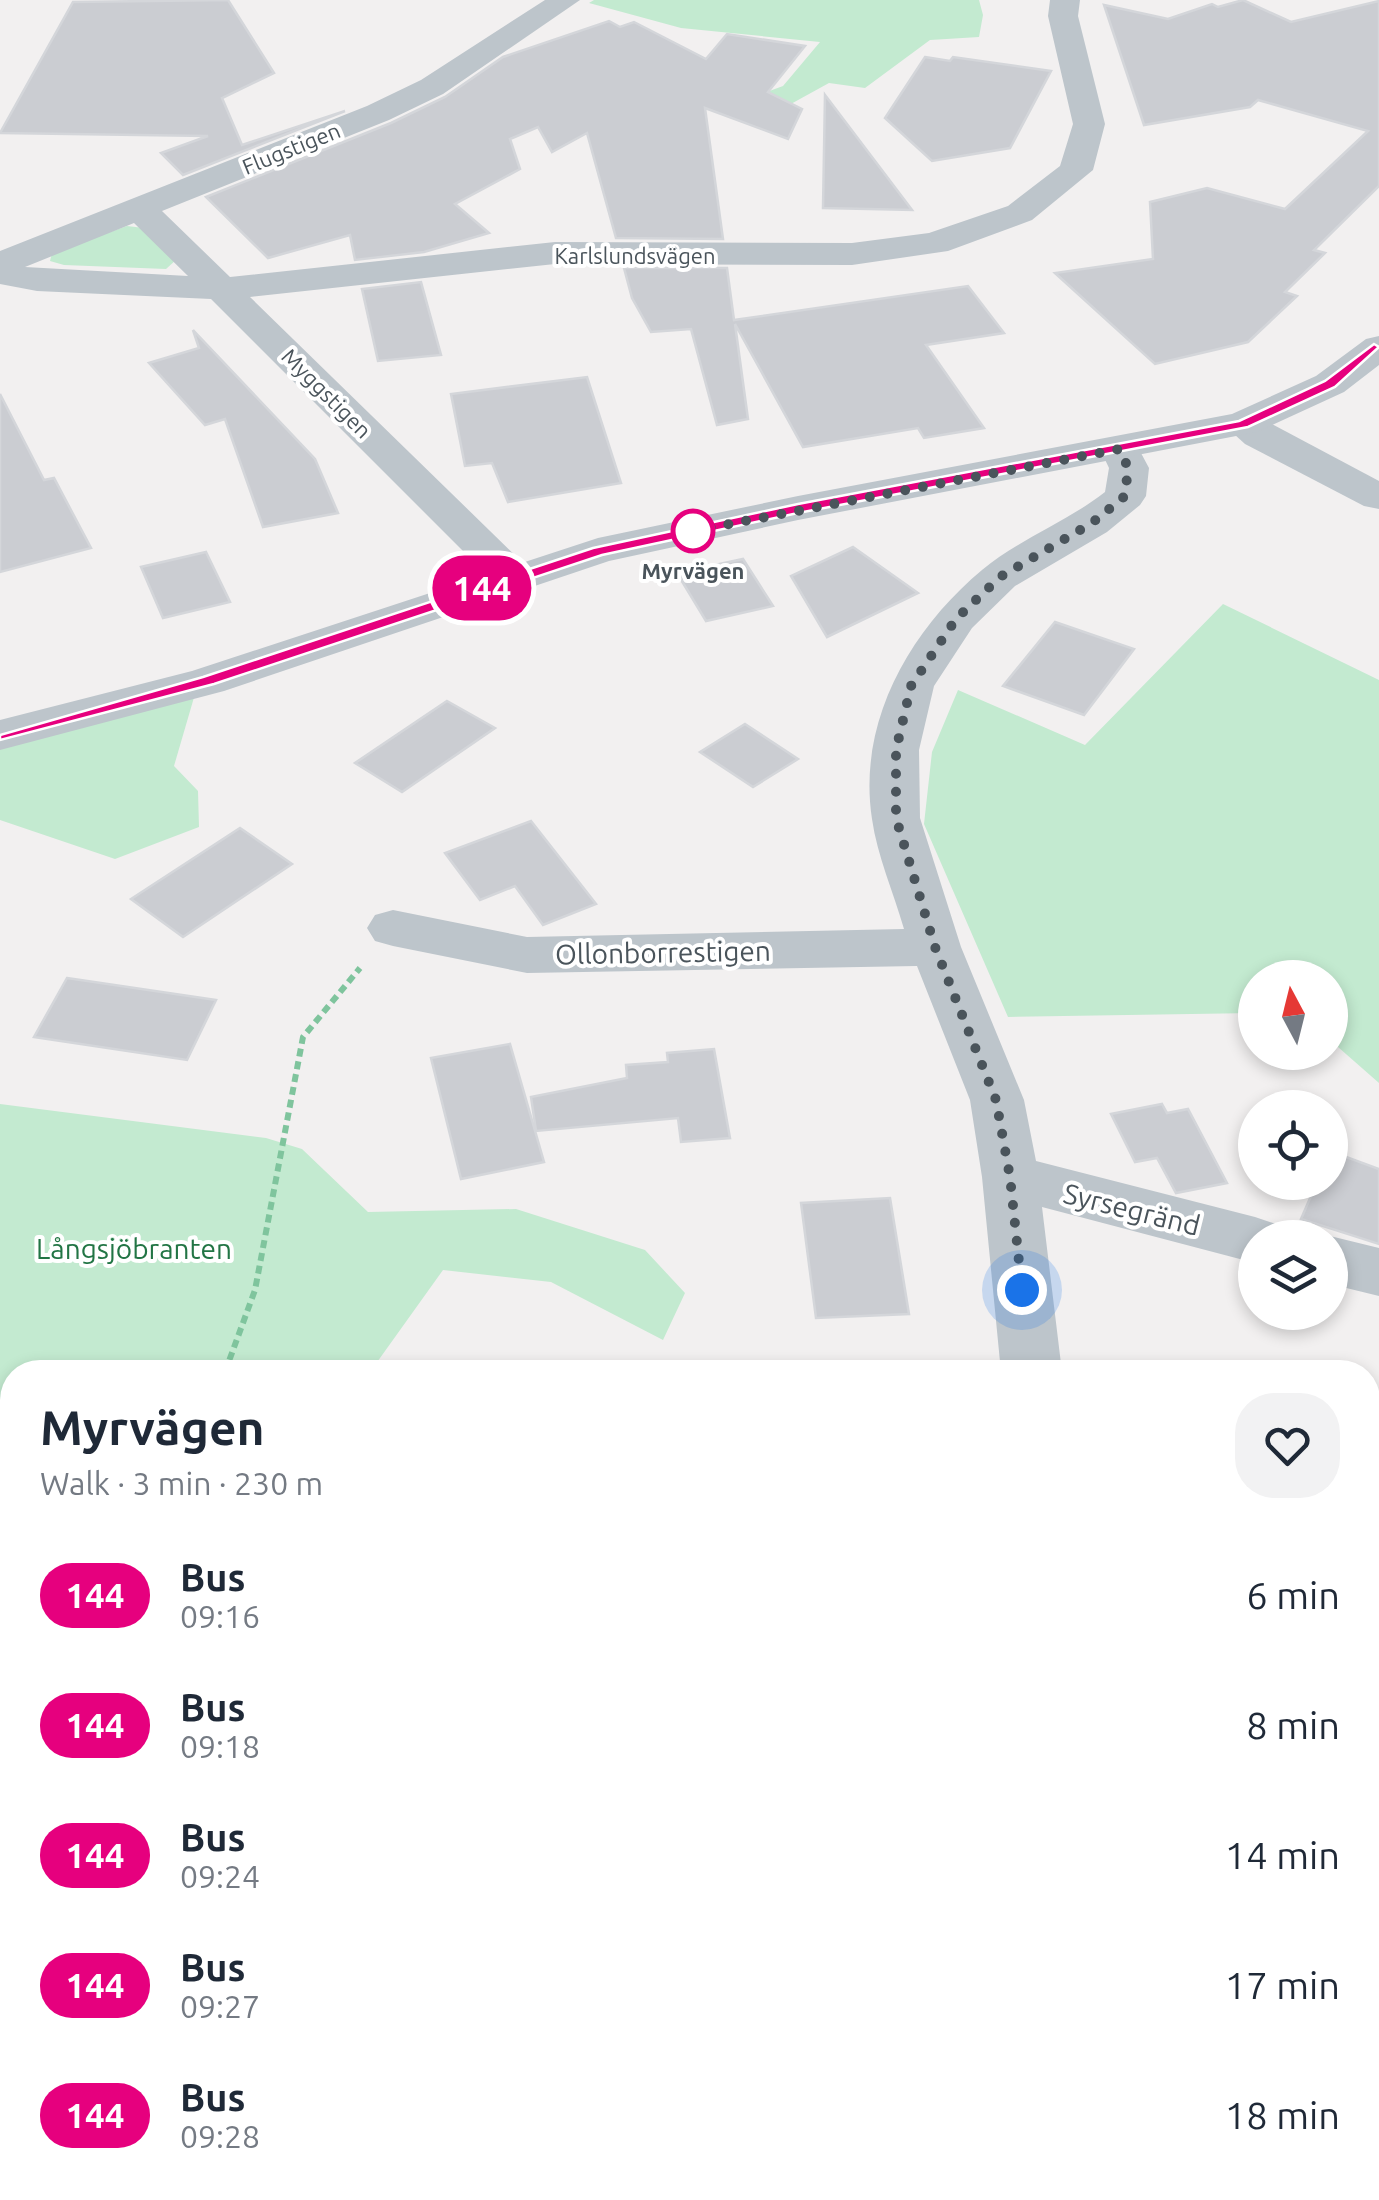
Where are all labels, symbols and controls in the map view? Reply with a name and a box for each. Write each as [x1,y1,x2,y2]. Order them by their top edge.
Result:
street label: Flugstigen [238,117,344,179]
street label: Karlslundsvägen [554,243,716,268]
street label: Myggstigen [277,343,377,443]
marker: Myrvägen [672,510,714,552]
line badge: 144 [424,556,540,620]
place label: Myrvägen [642,558,744,583]
text: 144 [452,568,512,608]
street label: Ollonborrestigen [555,935,771,969]
north arrow [1238,960,1348,1070]
map controls [1238,960,1348,1330]
button: locate [1238,1090,1348,1200]
street label: Syrsegränd [1061,1177,1203,1241]
button: layers [1238,1220,1348,1330]
park label: Långsjöbranten [36,1233,232,1264]
your location [997,1265,1047,1315]
button: heart [1235,1393,1340,1498]
text: Myrvägen [40,1400,265,1454]
text: Walk · 3 min · 230 m [40,1465,323,1501]
text: Bus [180,1556,245,1598]
text: 6 min [1246,1574,1340,1616]
text: 144 [65,1575,125,1615]
text: 09:16 [180,1598,260,1634]
text: Bus [180,1686,245,1728]
text: 8 min [1246,1704,1340,1746]
text: 144 [65,1705,125,1745]
text: 09:18 [180,1728,260,1764]
text: Bus [180,1816,245,1858]
text: 14 min [1225,1834,1340,1876]
text: 144 [65,1835,125,1875]
text: 09:24 [180,1858,260,1894]
text: Bus [180,1946,245,1988]
text: 17 min [1225,1964,1340,2006]
text: 144 [65,1965,125,2005]
text: 09:27 [180,1988,260,2024]
text: Bus [180,2076,245,2118]
text: 18 min [1225,2094,1340,2136]
text: 144 [65,2095,125,2135]
text: 09:28 [180,2118,260,2154]

